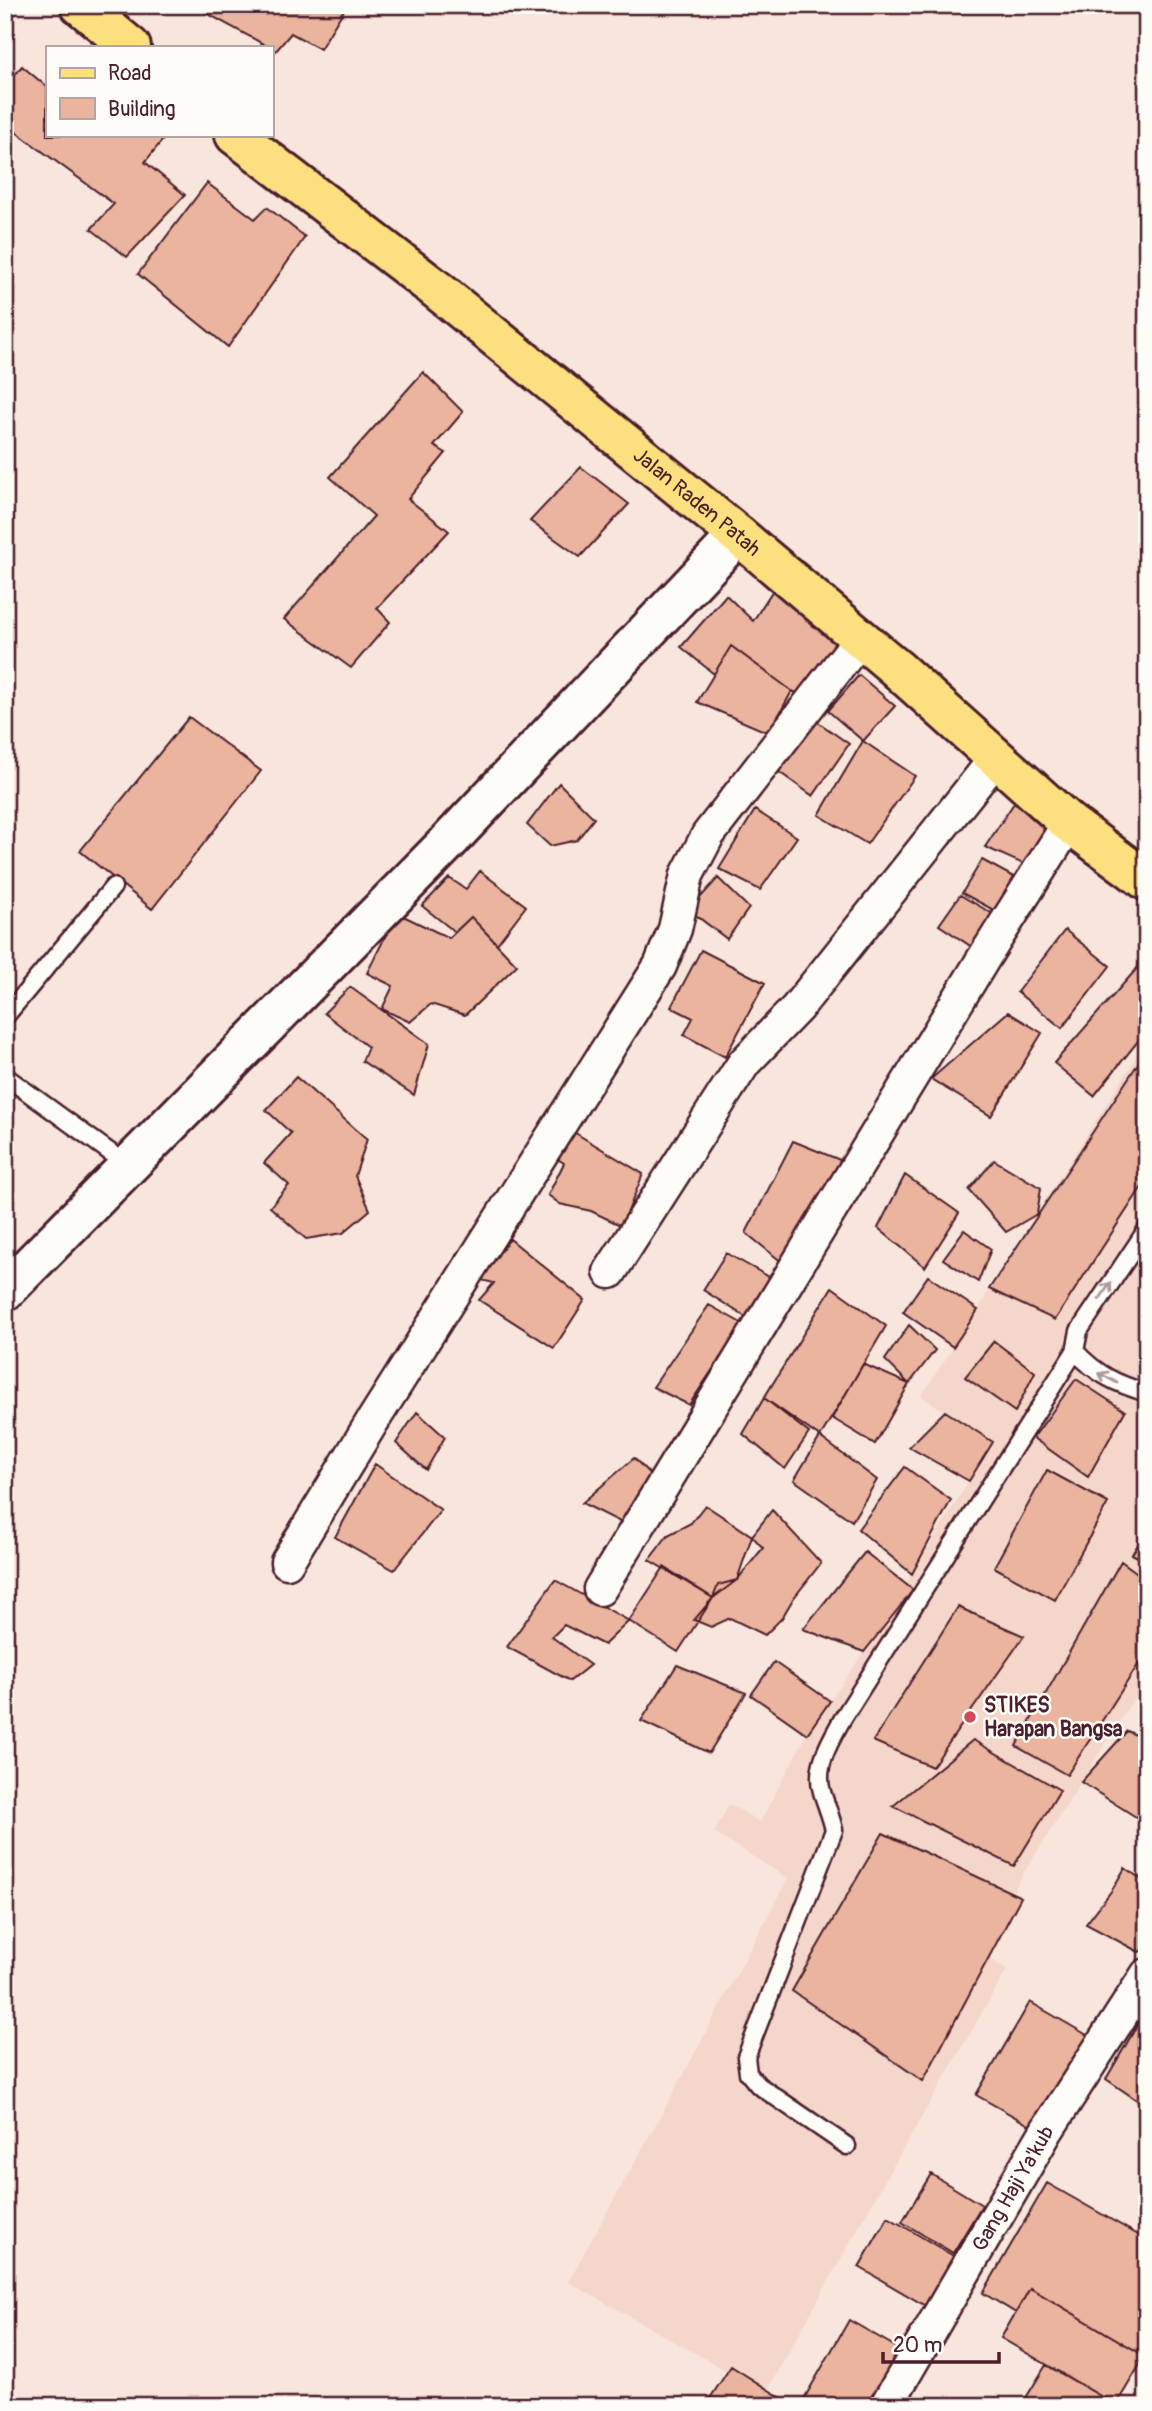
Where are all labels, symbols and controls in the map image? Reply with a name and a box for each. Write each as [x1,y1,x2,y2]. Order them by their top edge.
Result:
legend [46,46,273,136]
text: Road [108,60,152,87]
text: Building [108,96,175,123]
street label: Jalan Raden Patah [628,442,767,562]
one-way arrow [1098,1282,1113,1301]
one-way arrow [1098,1371,1118,1385]
place label: STIKES Harapan Bangsa [984,1692,1123,1743]
marker: STIKES Harapan Bangsa [962,1709,978,1725]
street label: Gang Haji Ya'kub [966,2121,1060,2256]
scale bar [883,2320,998,2364]
text: 20 m [893,2332,942,2359]

